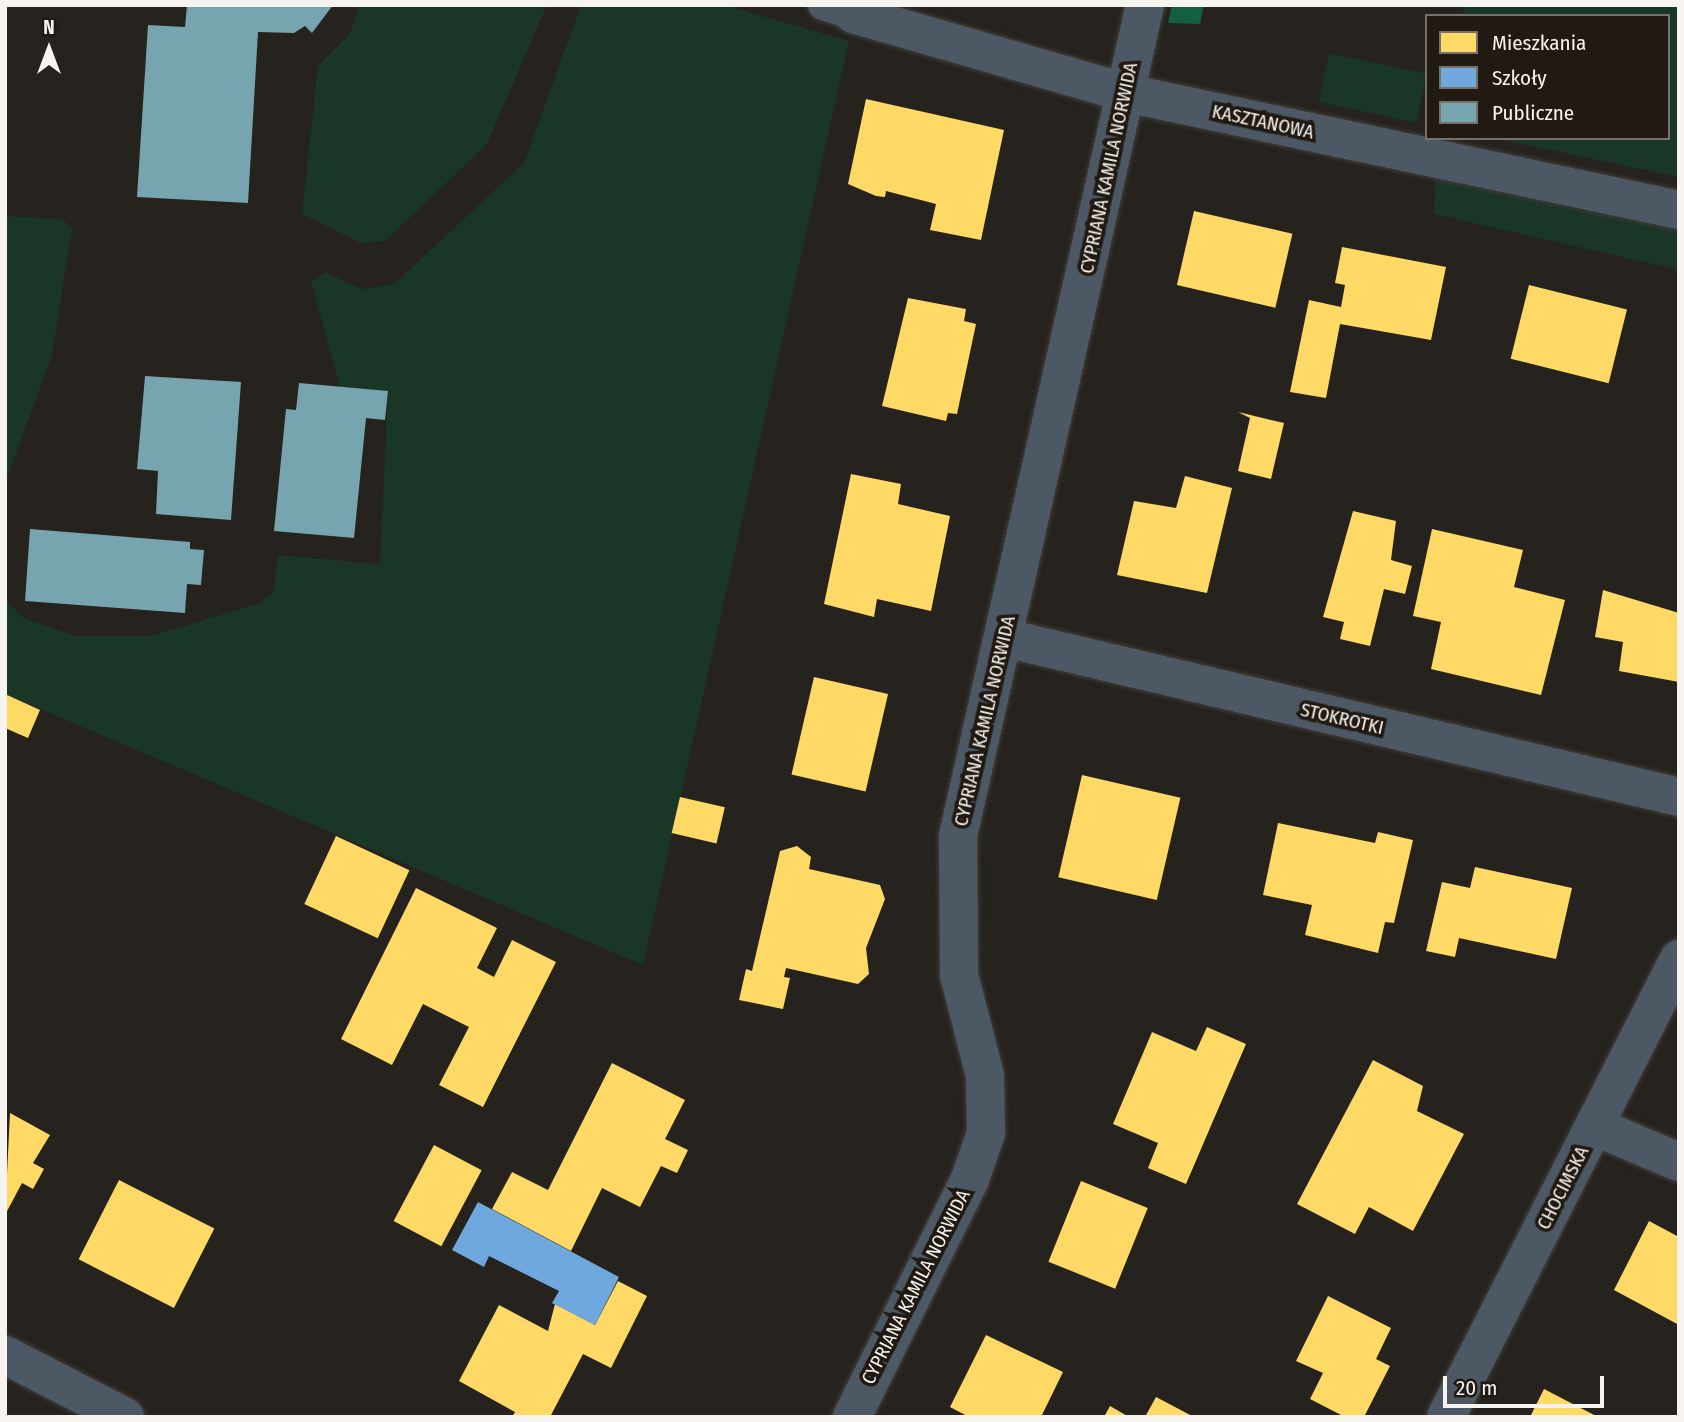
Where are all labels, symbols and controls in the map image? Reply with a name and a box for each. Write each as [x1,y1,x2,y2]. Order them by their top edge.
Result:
north arrow [14,14,84,84]
legend [1425,14,1670,140]
text: N [43,16,55,39]
text: Mieszkania [1492,30,1586,56]
street label: CYPRIANA KAMILA NORWIDA [1075,60,1143,276]
text: Szkoły [1492,65,1547,91]
street label: KASZTANOWA [1210,100,1316,144]
text: Publiczne [1492,100,1574,126]
street label: CYPRIANA KAMILA NORWIDA [950,614,1020,828]
street label: STOKROTKI [1298,698,1386,740]
street label: CHOCIMSKA [1532,1143,1594,1233]
street label: CYPRIANA KAMILA NORWIDA [857,1186,975,1388]
scale bar [1446,1362,1607,1406]
text: 20 m [1456,1375,1497,1401]

